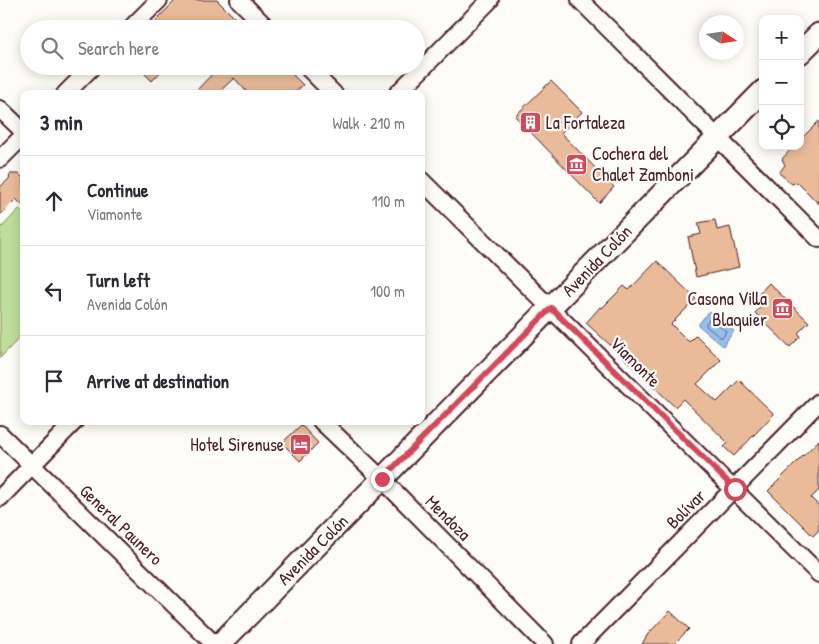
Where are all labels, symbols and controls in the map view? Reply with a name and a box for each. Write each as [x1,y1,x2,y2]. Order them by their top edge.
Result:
north arrow [699,15,744,60]
map controls [759,15,804,150]
button: + [759,15,804,60]
search box [20,20,425,75]
icon: search [38,34,66,62]
text: Search here [78,35,159,61]
button: − [759,60,804,105]
button: locate [759,105,804,150]
text: 3 min [40,108,83,137]
place label: La Fortaleza [546,110,625,135]
building icon: La Fortaleza [518,111,542,135]
text: Walk · 210 m [332,112,405,134]
place label: Cochera del Chalet Zamboni [592,141,694,187]
museum icon: Cochera del Chalet Zamboni [564,152,588,176]
text: Continue [87,177,148,203]
icon: ahead [40,187,68,215]
text: 110 m [372,190,405,212]
text: Viamonte [87,203,142,225]
street label: Avenida Colón [556,219,637,302]
text: Turn left [87,267,150,293]
icon: left [40,277,68,305]
text: 100 m [370,280,405,302]
place label: Casona Villa Blaquier [688,286,767,332]
text: Avenida Colón [87,293,168,315]
museum icon: Casona Villa Blaquier [771,297,795,321]
street label: Viamonte [605,331,666,392]
icon: arrive [40,367,68,395]
text: Arrive at destination [87,368,229,394]
place label: Hotel Sirenuse [190,432,284,457]
hotel icon: Hotel Sirenuse [288,433,312,457]
route end [371,468,394,491]
route start [724,478,747,501]
street label: General Paunero [74,479,168,571]
street label: Bolívar [660,483,711,534]
street label: Mendoza [420,489,477,546]
street label: Avenida Colón [272,509,354,591]

